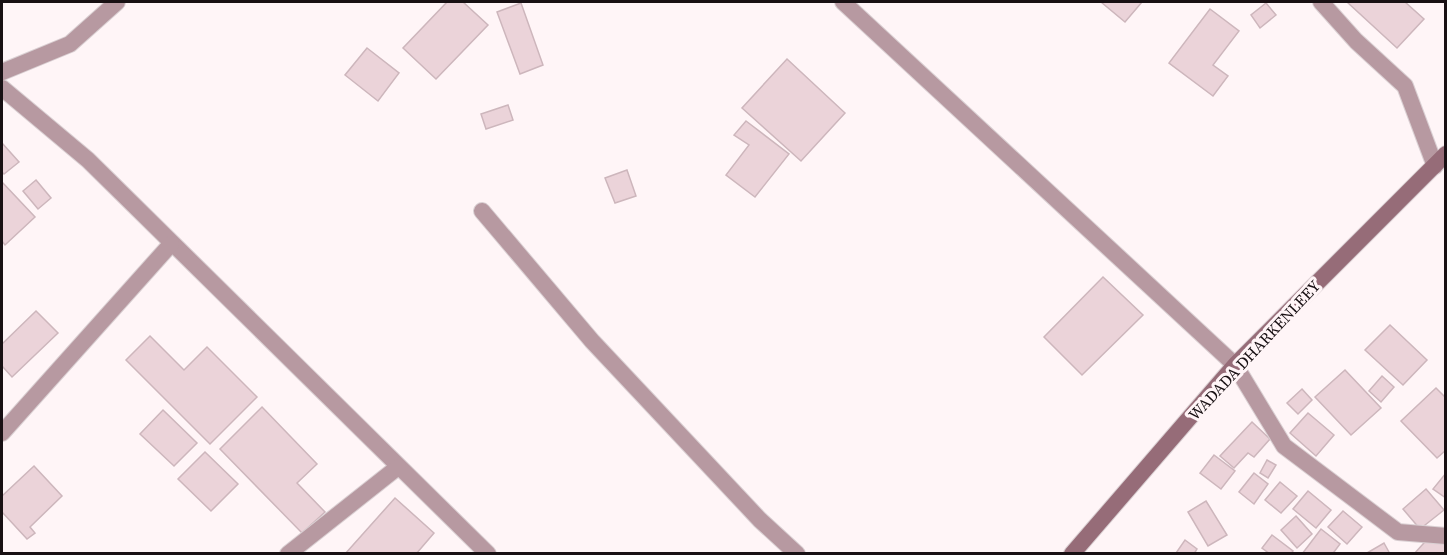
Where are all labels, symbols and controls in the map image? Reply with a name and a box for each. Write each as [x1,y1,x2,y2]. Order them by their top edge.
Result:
street label: WADADA DHARKENLEEY [1183,275,1325,425]

